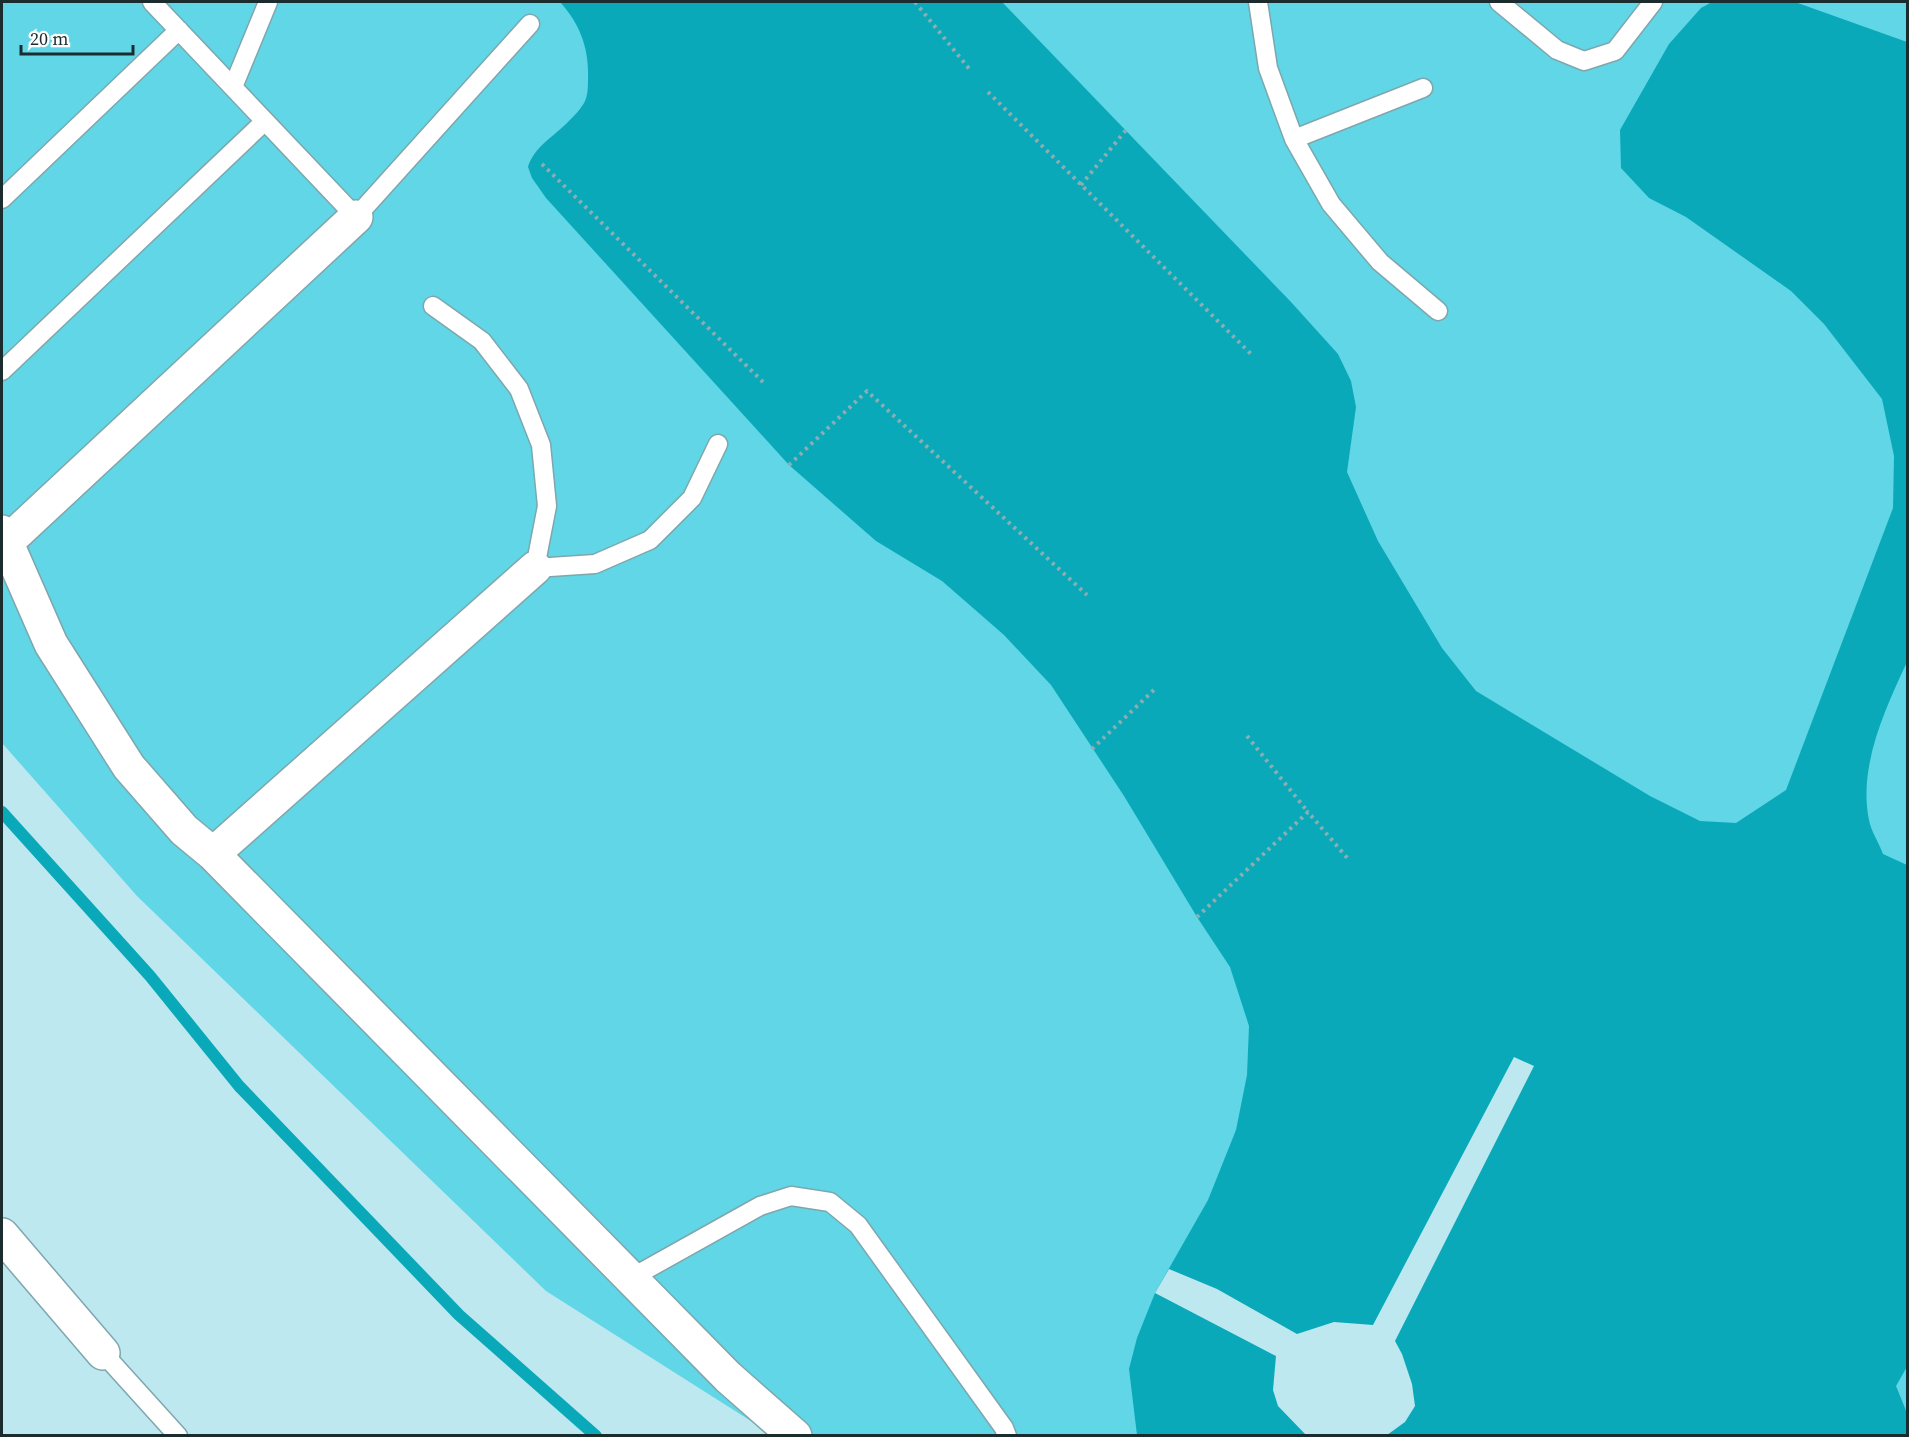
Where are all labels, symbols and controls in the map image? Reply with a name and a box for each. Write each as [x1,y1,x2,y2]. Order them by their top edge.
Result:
scale bar [21,18,134,56]
text: 20 m [30,26,68,51]

